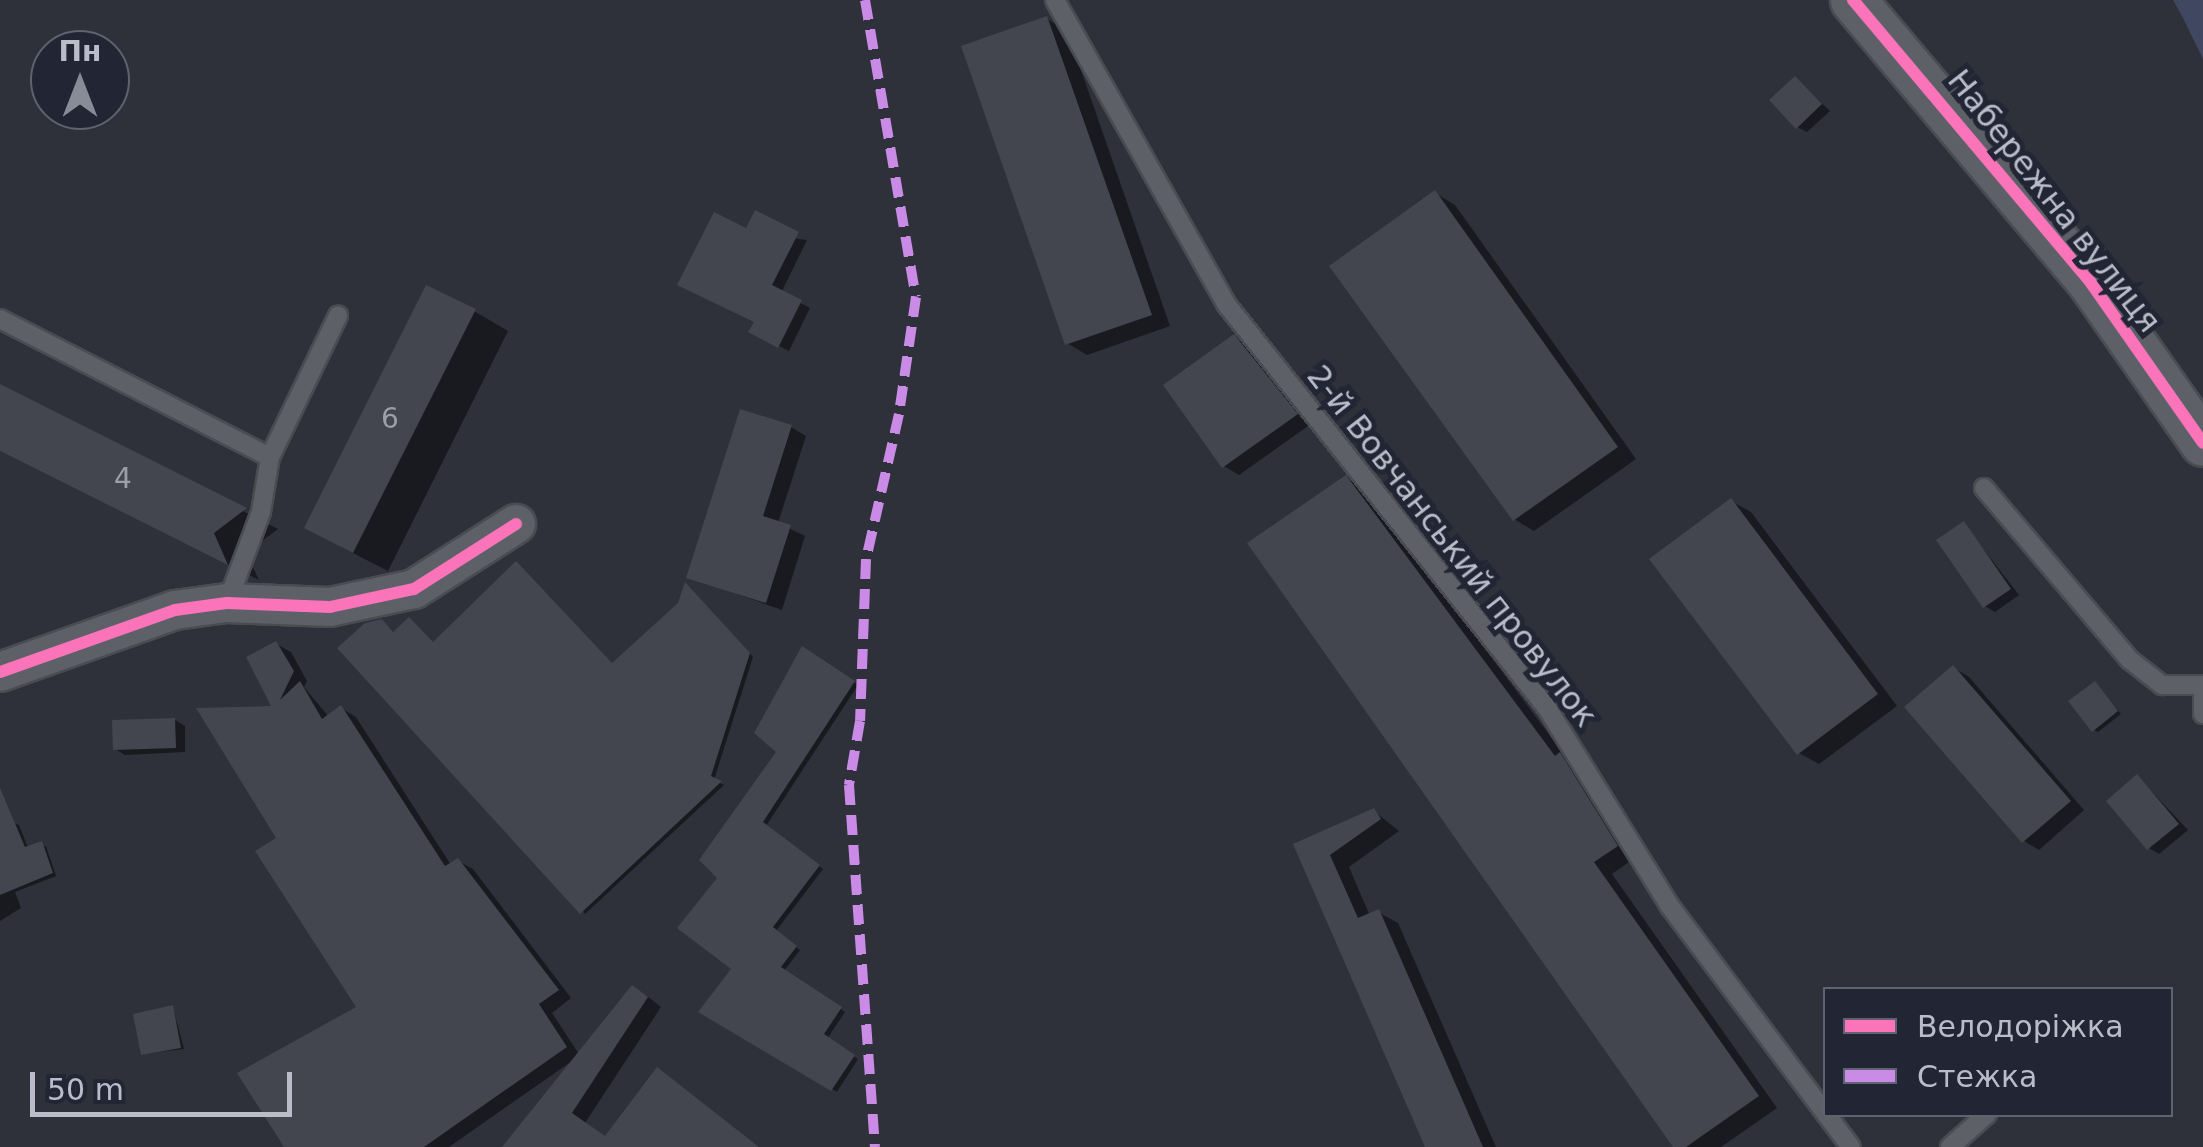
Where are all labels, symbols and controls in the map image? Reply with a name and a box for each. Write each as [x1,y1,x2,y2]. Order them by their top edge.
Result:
north arrow [30,30,130,130]
text: Пн [59,35,101,68]
street label: Набережна вулиця [1940,62,2168,340]
street label: 2-й Вовчанський провулок [1299,358,1605,734]
house number: 6 [381,402,399,436]
house number: 4 [114,462,132,496]
legend [1823,987,2173,1117]
text: Велодоріжка [1917,1009,2124,1044]
scale bar [35,1052,298,1114]
text: Стежка [1917,1059,2037,1094]
text: 50 m [47,1072,124,1107]

